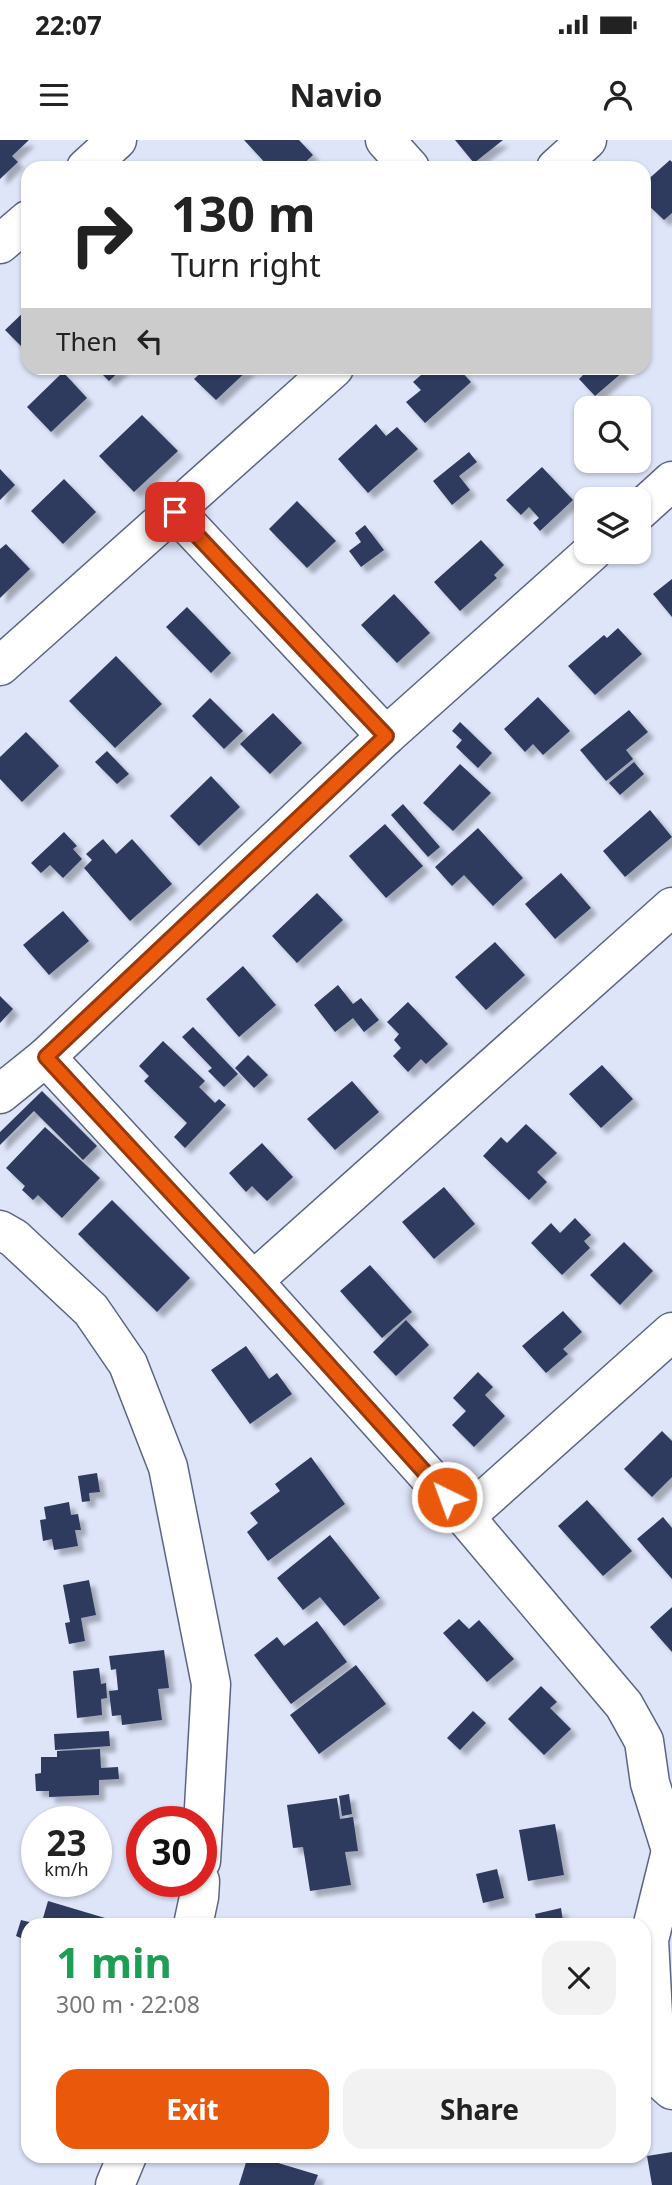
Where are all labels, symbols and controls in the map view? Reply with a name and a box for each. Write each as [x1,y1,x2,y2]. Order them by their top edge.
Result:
text: 22:07 [35,7,102,43]
text: Navio [289,73,383,116]
icon: menu [35,76,73,114]
icon: person [599,76,637,114]
text: 130 m [171,180,316,246]
icon: right [56,189,147,280]
text: Turn right [171,243,321,286]
icon: left [131,322,169,360]
text: Then [56,323,117,359]
map controls [574,396,651,564]
button: search [574,396,651,473]
pin [145,482,205,542]
button: layers [574,487,651,564]
icon: arrive [156,493,194,531]
position arrow [410,1460,484,1534]
speed limit sign: 30 [126,1806,217,1897]
text: 23 [46,1819,87,1866]
text: km/h [44,1857,89,1881]
text: 1 min [56,1933,172,1990]
button: close [542,1941,616,2015]
text: 300 m · 22:08 [56,1988,200,2020]
button: Exit [56,2069,329,2149]
button: Share [343,2069,616,2149]

